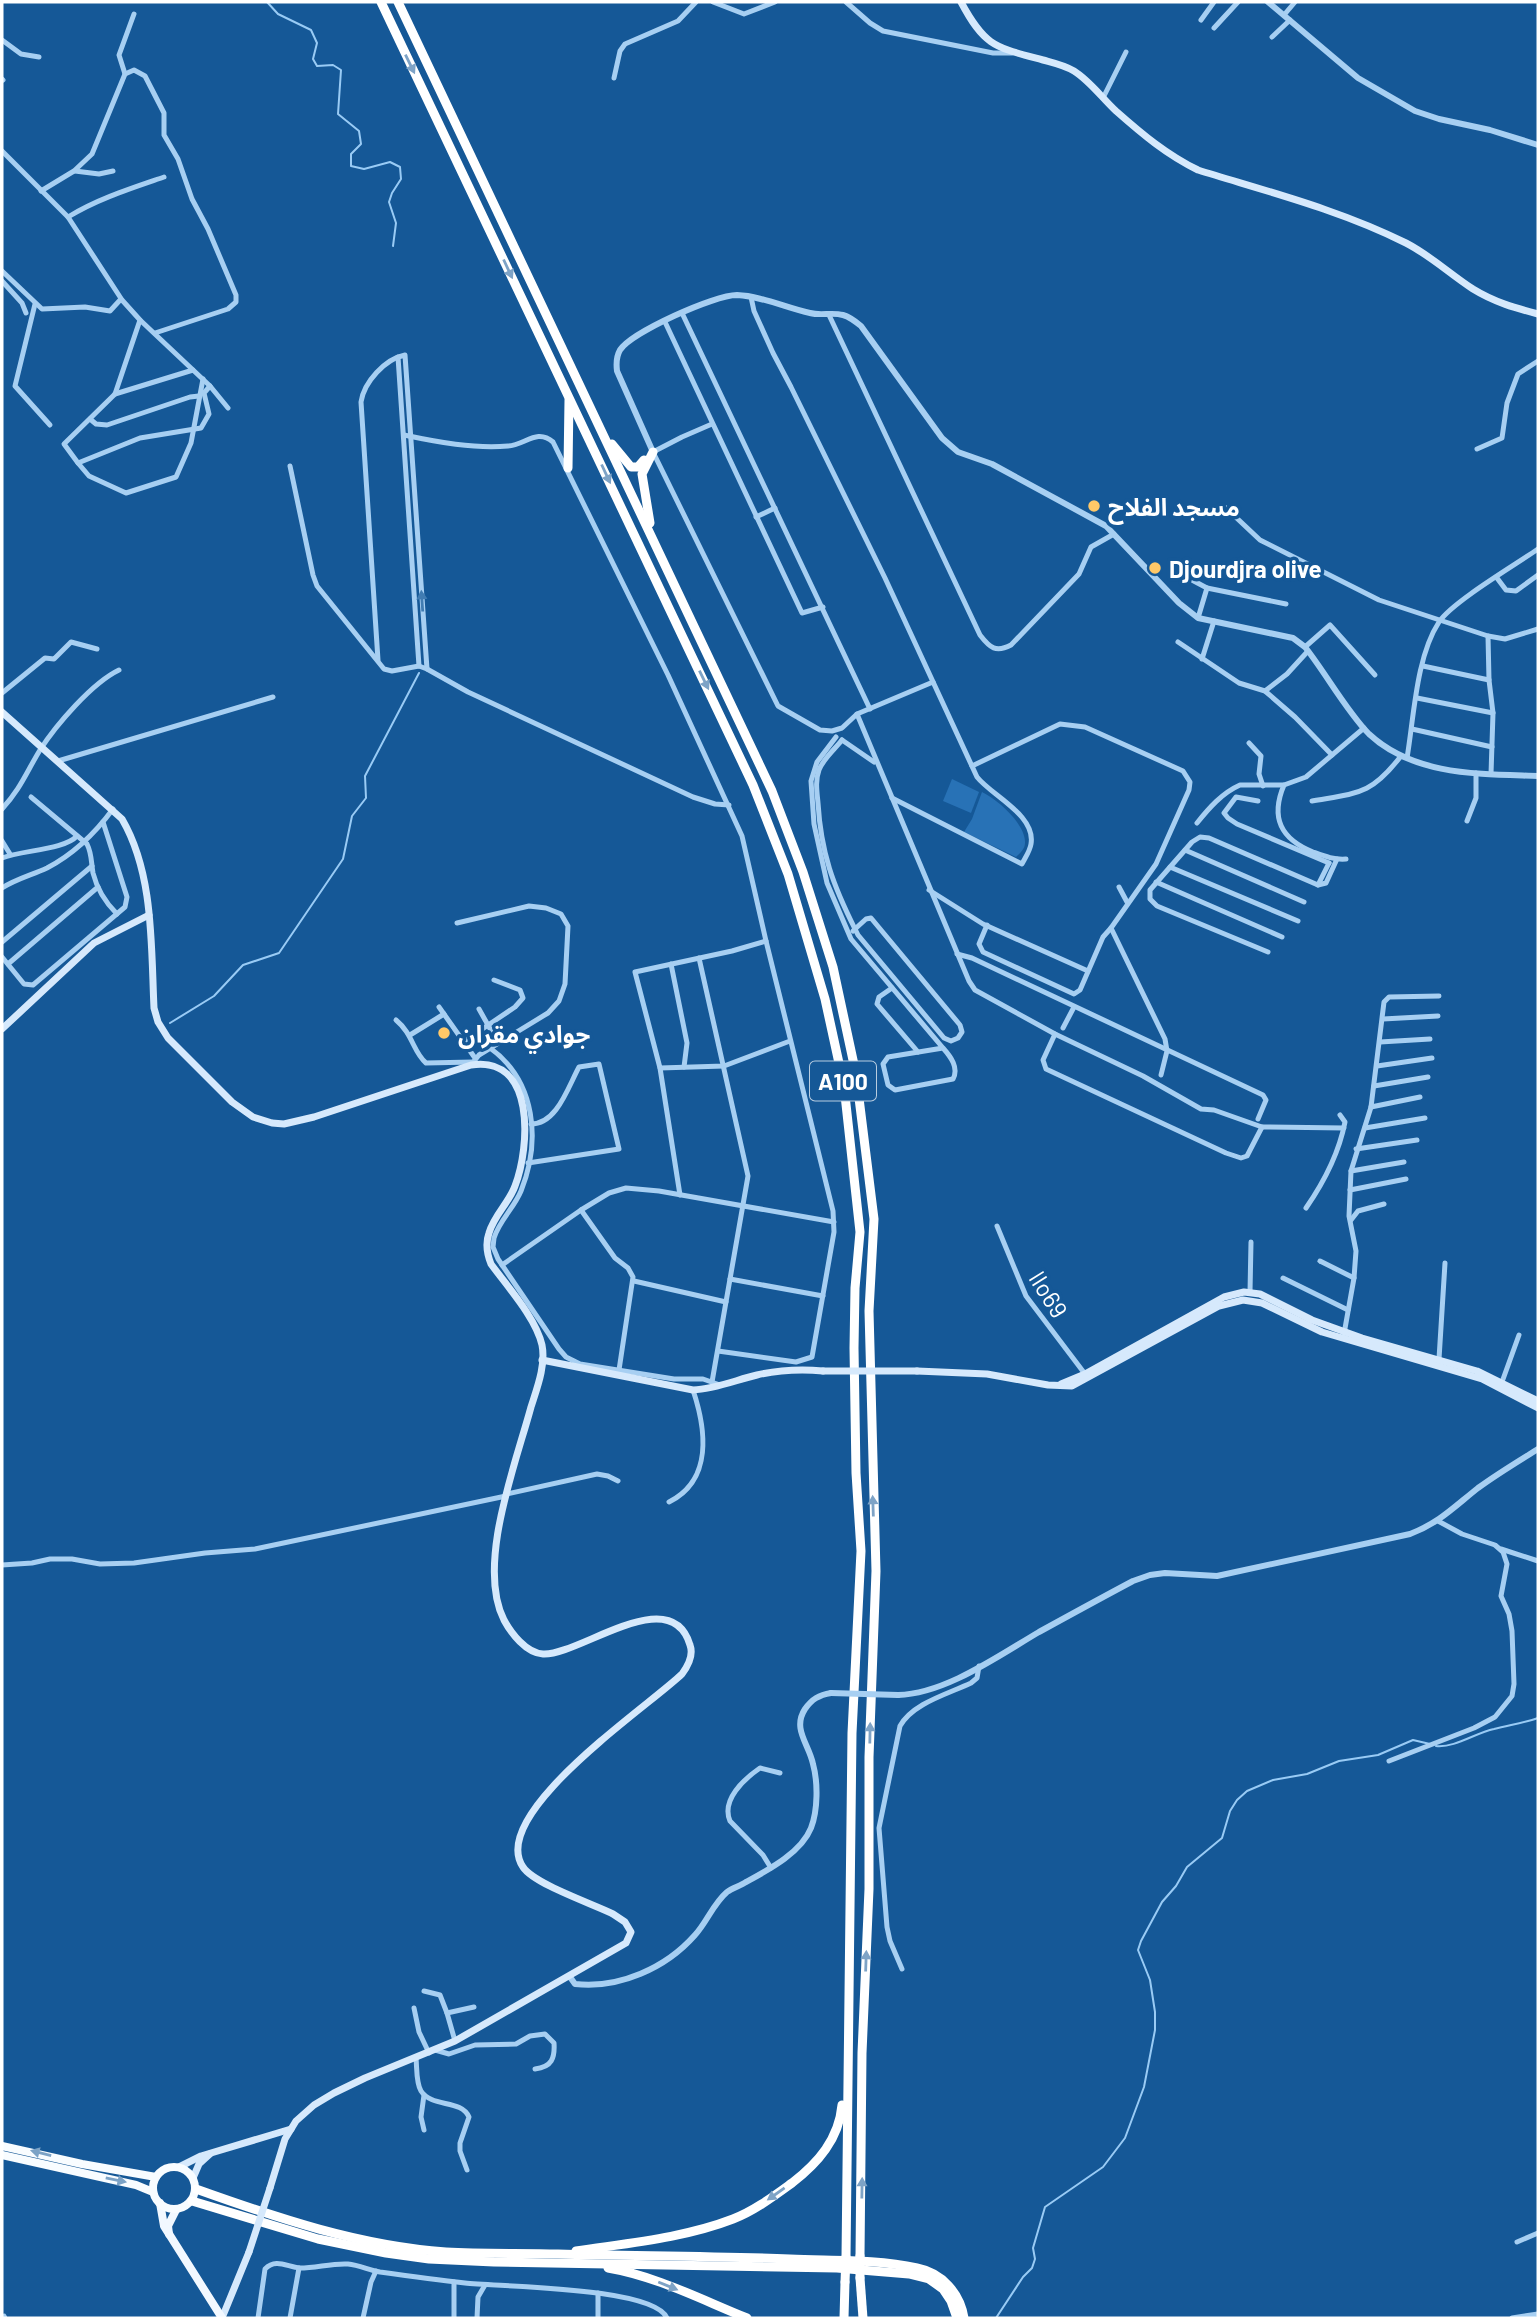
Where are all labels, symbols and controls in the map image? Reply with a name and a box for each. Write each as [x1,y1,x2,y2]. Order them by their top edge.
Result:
one-way arrow [405,54,416,74]
one-way arrow [502,259,514,279]
one-way arrow [600,464,612,484]
place label: مسجد الفلاح [1108,492,1240,525]
marker: مسجد الفلاح [1086,498,1102,514]
place label: Djourdjra olive [1169,554,1322,583]
marker: Djourdjra olive [1147,560,1163,576]
one-way arrow [416,589,427,611]
one-way arrow [698,670,709,690]
place label: جوادي مقران [458,1019,590,1054]
marker: جوادي مقران [436,1025,452,1041]
road number: A100 [810,1062,876,1100]
street label: Ilo69 [1024,1265,1074,1323]
one-way arrow [867,1495,879,1517]
one-way arrow [864,1722,875,1744]
one-way arrow [860,1949,871,1971]
one-way arrow [30,2147,52,2158]
one-way arrow [105,2175,127,2186]
one-way arrow [856,2177,868,2199]
one-way arrow [767,2187,785,2201]
one-way arrow [657,2281,678,2292]

